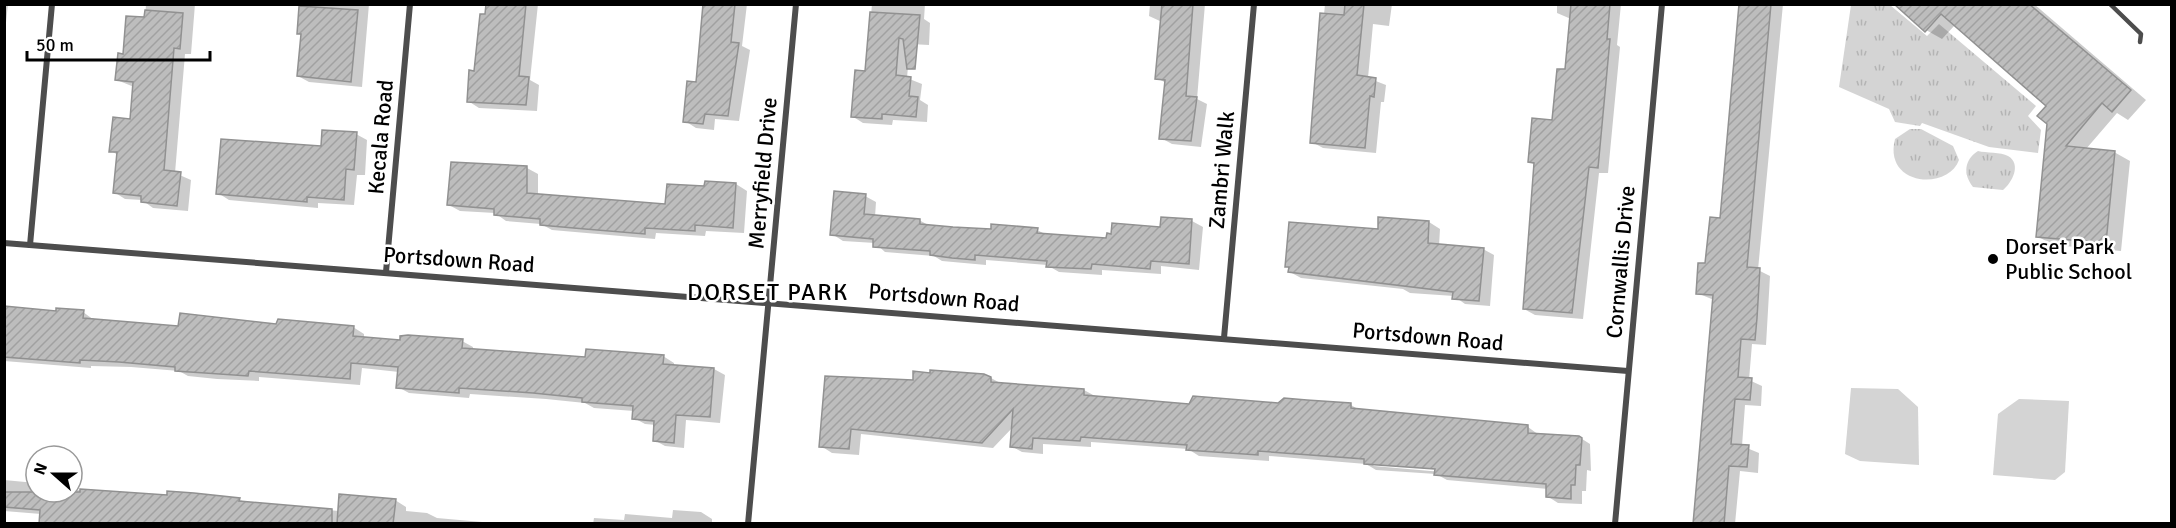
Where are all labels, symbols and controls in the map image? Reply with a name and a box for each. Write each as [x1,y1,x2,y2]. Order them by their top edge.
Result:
scale bar [27,24,210,62]
text: 50 m [36,34,74,56]
street label: Kecala Road [362,79,399,195]
street label: Merryfield Drive [742,96,783,250]
street label: Zambri Walk [1203,110,1240,230]
street label: Cornwallis Drive [1600,184,1641,340]
place label: Dorset Park Public School [2005,233,2132,285]
street label: Portsdown Road [382,241,536,278]
marker: Dorset Park Public School [1986,252,2000,266]
district label: DORSET PARK [687,277,849,307]
street label: Portsdown Road [867,277,1021,318]
street label: Portsdown Road [1351,316,1505,357]
north arrow [24,444,84,504]
text: N [30,460,52,478]

